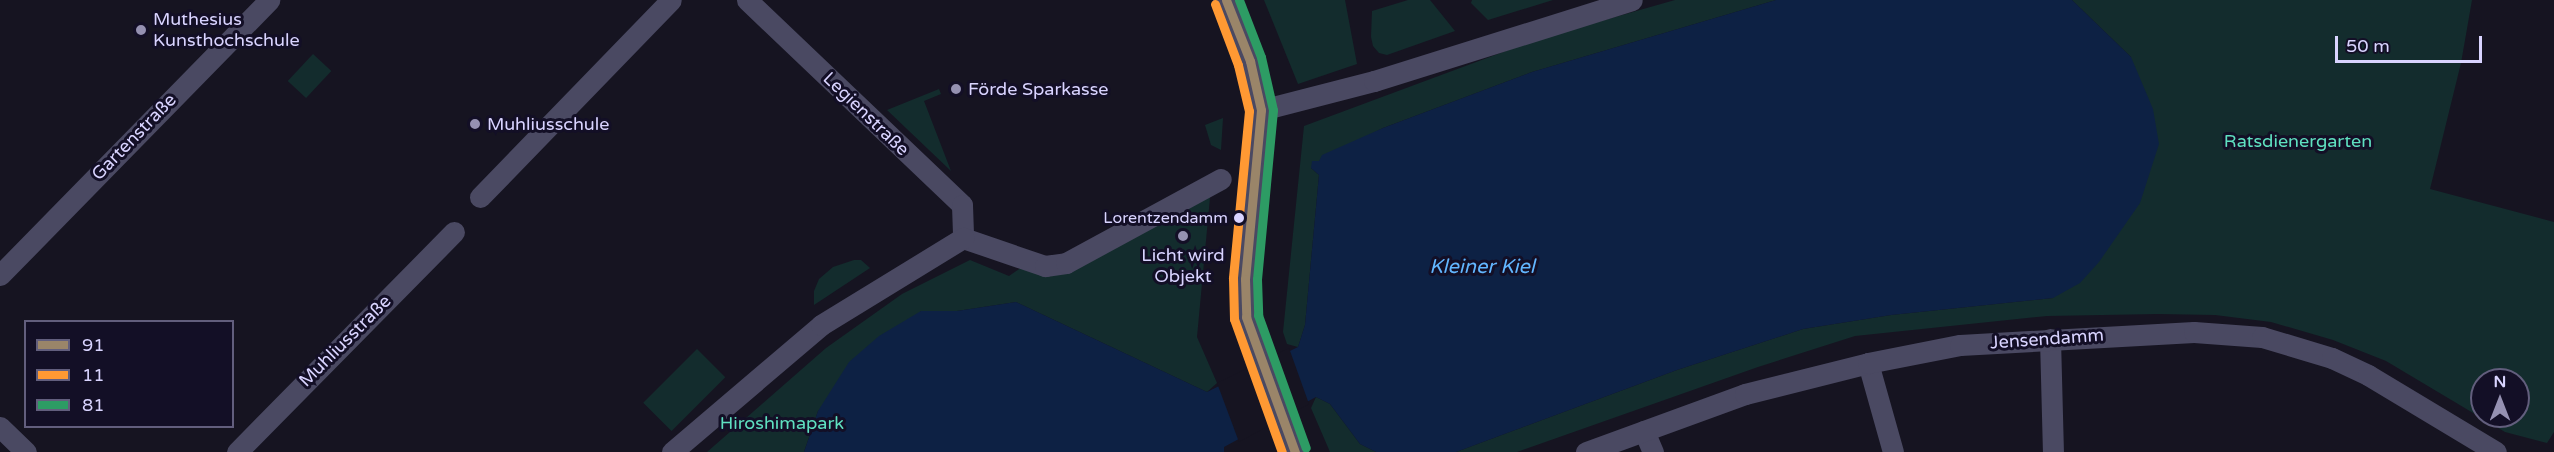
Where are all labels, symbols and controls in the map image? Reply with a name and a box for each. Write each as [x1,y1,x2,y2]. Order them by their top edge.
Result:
place label: Muthesius Kunsthochschule [153,9,300,52]
marker: Muthesius Kunsthochschule [134,23,148,37]
scale bar [2338,24,2485,62]
text: 50 m [2346,35,2390,57]
street label: Legienstraße [819,68,913,160]
place label: Förde Sparkasse [968,78,1109,100]
marker: Förde Sparkasse [949,82,963,96]
street label: Gartenstraße [87,89,181,185]
place label: Muhliusschule [487,113,609,135]
marker: Muhliusschule [468,117,482,131]
park label: Ratsdienergarten [2224,130,2372,152]
place label: Lorentzendamm [1103,208,1228,228]
marker: Lorentzendamm [1233,212,1245,224]
marker: Licht wird Objekt [1176,229,1190,243]
place label: Licht wird Objekt [1141,245,1225,288]
water label: Kleiner Kiel [1429,255,1535,279]
street label: Muhliusstraße [295,291,395,391]
legend [24,320,234,428]
street label: Jensendamm [1989,324,2105,354]
text: 91 [82,334,105,356]
text: 11 [82,364,105,386]
north arrow [2470,368,2530,428]
text: N [2494,372,2506,392]
text: 81 [82,394,105,416]
park label: Hiroshimapark [720,412,844,434]

